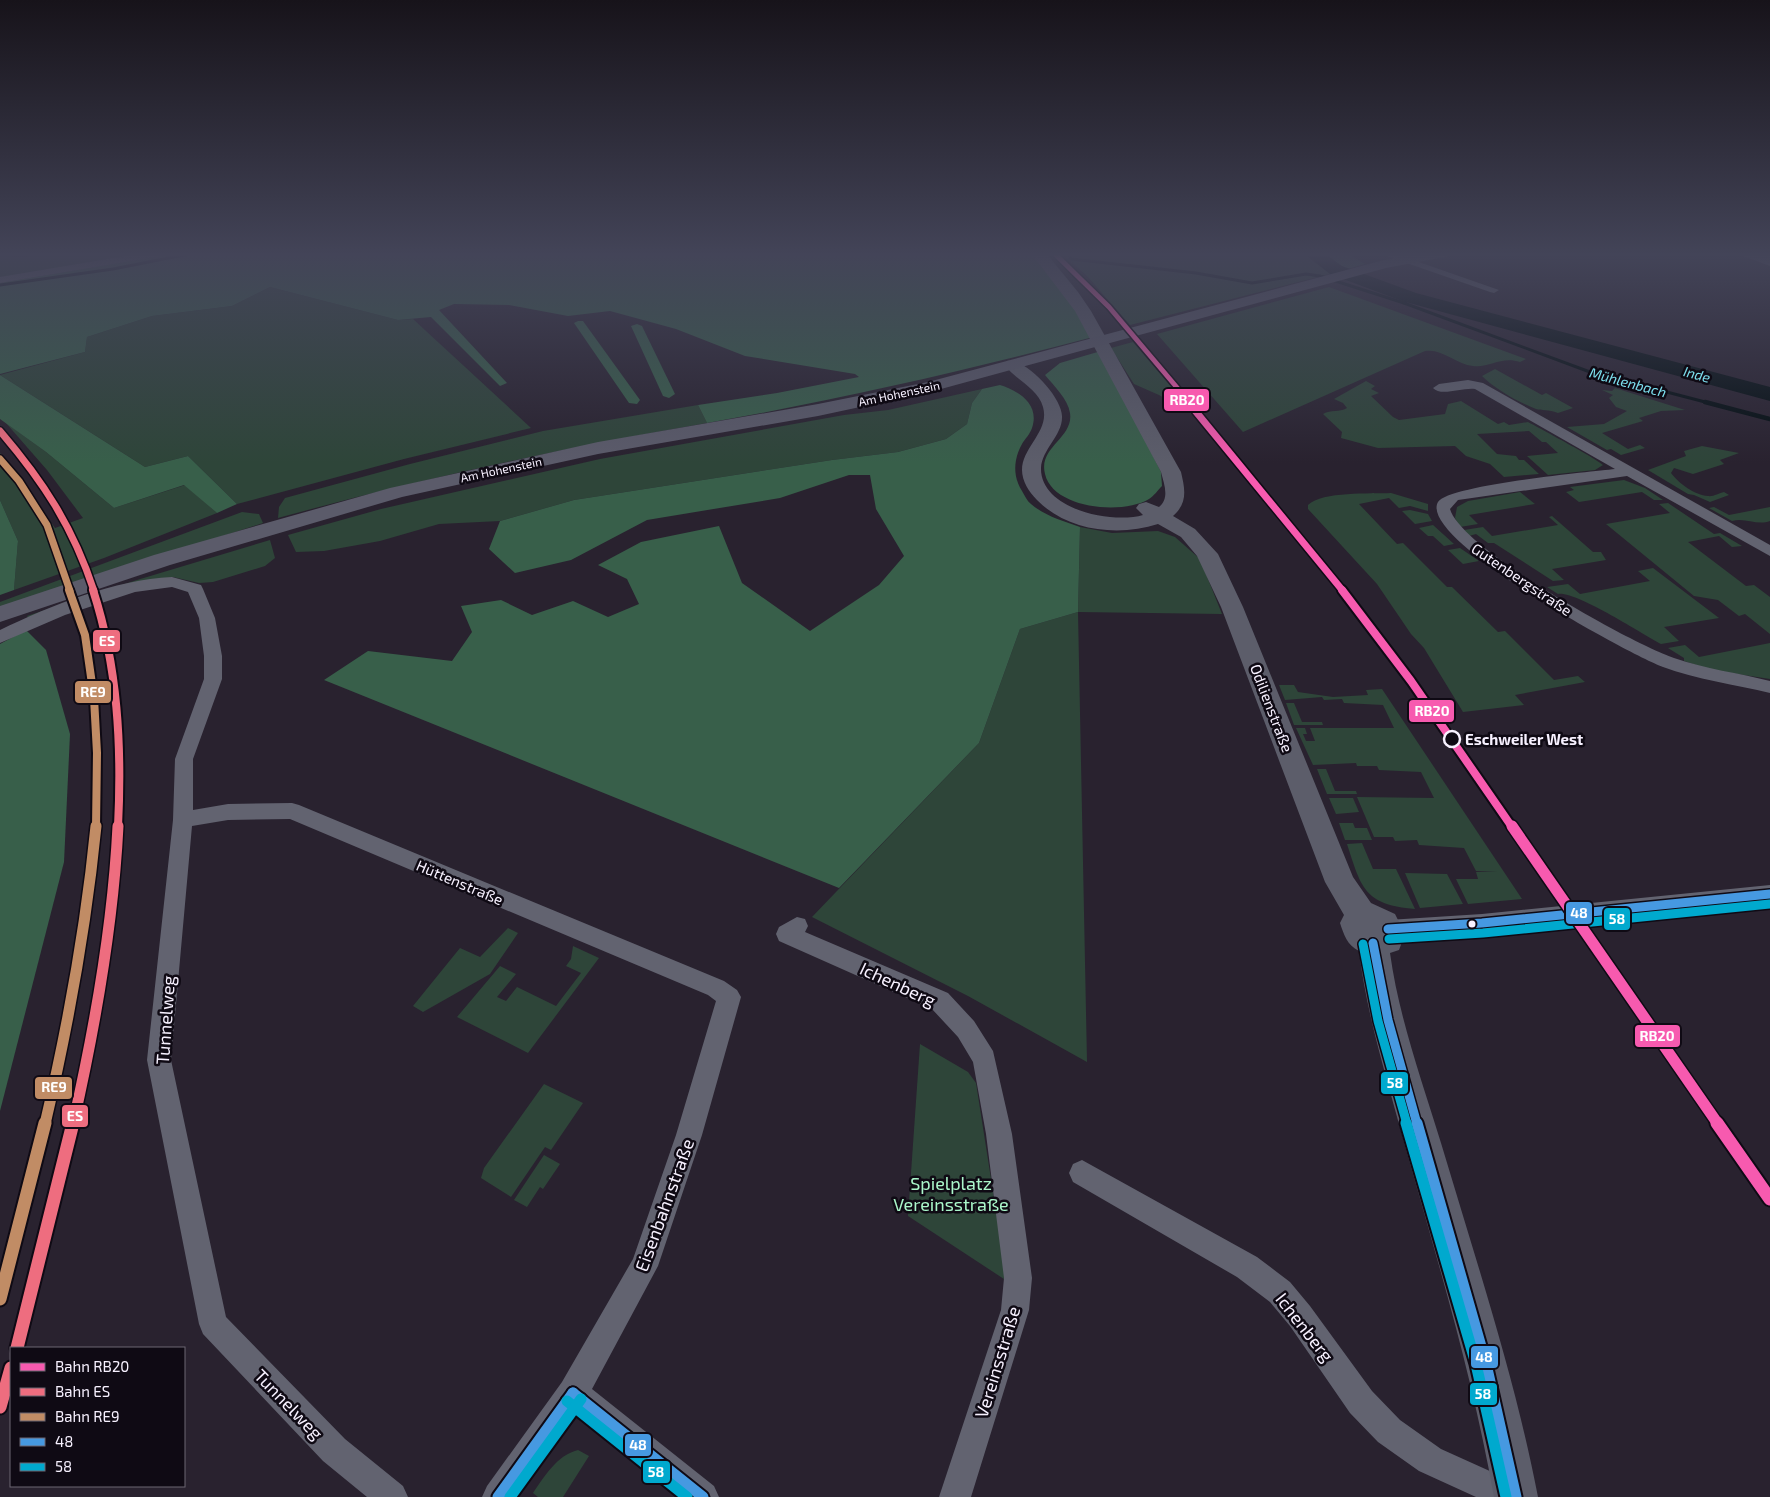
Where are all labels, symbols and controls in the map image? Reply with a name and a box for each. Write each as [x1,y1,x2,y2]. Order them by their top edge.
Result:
water label: Inde [1682,362,1713,386]
water label: Mühlenbach [1588,364,1668,400]
street label: Am Hohenstein [857,378,941,408]
line badge: RB20 [1163,388,1210,412]
text: RB20 [1170,391,1205,408]
street label: Am Hohenstein [459,454,543,484]
street label: Gutenbergstraße [1468,539,1576,619]
line badge: ES [92,629,121,653]
text: ES [99,632,115,649]
street label: Odilienstraße [1247,661,1297,755]
line badge: RE9 [74,680,112,704]
text: RE9 [80,683,106,700]
line badge: RB20 [1408,699,1455,723]
text: RB20 [1415,702,1450,719]
marker: Eschweiler West [1443,730,1461,748]
place label: Eschweiler West [1465,730,1583,748]
street label: Hüttenstraße [414,856,506,908]
line badge: 48 [1565,901,1593,925]
text: 48 [1570,904,1588,921]
line badge: 58 [1603,907,1631,931]
text: 58 [1609,910,1625,927]
unlabelled marker [1467,919,1477,929]
street label: Ichenberg [857,957,939,1011]
street label: Tunnelweg [151,975,179,1065]
line badge: RB20 [1634,1024,1681,1048]
text: RB20 [1640,1027,1675,1044]
line badge: 58 [1380,1071,1409,1095]
text: 58 [1387,1074,1403,1091]
line badge: RE9 [34,1076,73,1100]
text: RE9 [41,1078,67,1095]
line badge: ES [61,1104,89,1128]
text: ES [67,1107,83,1124]
street label: Eisenbahnstraße [630,1136,698,1274]
park label: Spielplatz Vereinsstraße [893,1172,1009,1215]
street label: Ichenberg [1271,1288,1339,1366]
street label: Vereinsstraße [970,1304,1024,1420]
line badge: 48 [1470,1345,1499,1369]
legend [10,1347,185,1487]
text: 48 [1475,1348,1493,1365]
text: Bahn RB20 [55,1357,129,1375]
street label: Tunnelweg [250,1364,328,1444]
text: Bahn ES [55,1382,110,1400]
line badge: 58 [1469,1382,1498,1406]
text: 58 [1475,1385,1491,1402]
text: Bahn RE9 [55,1407,120,1425]
text: 48 [55,1432,73,1450]
line badge: 48 [624,1433,652,1457]
text: 48 [629,1436,647,1453]
text: 58 [55,1457,72,1475]
line badge: 58 [642,1460,671,1484]
text: 58 [648,1463,664,1480]

